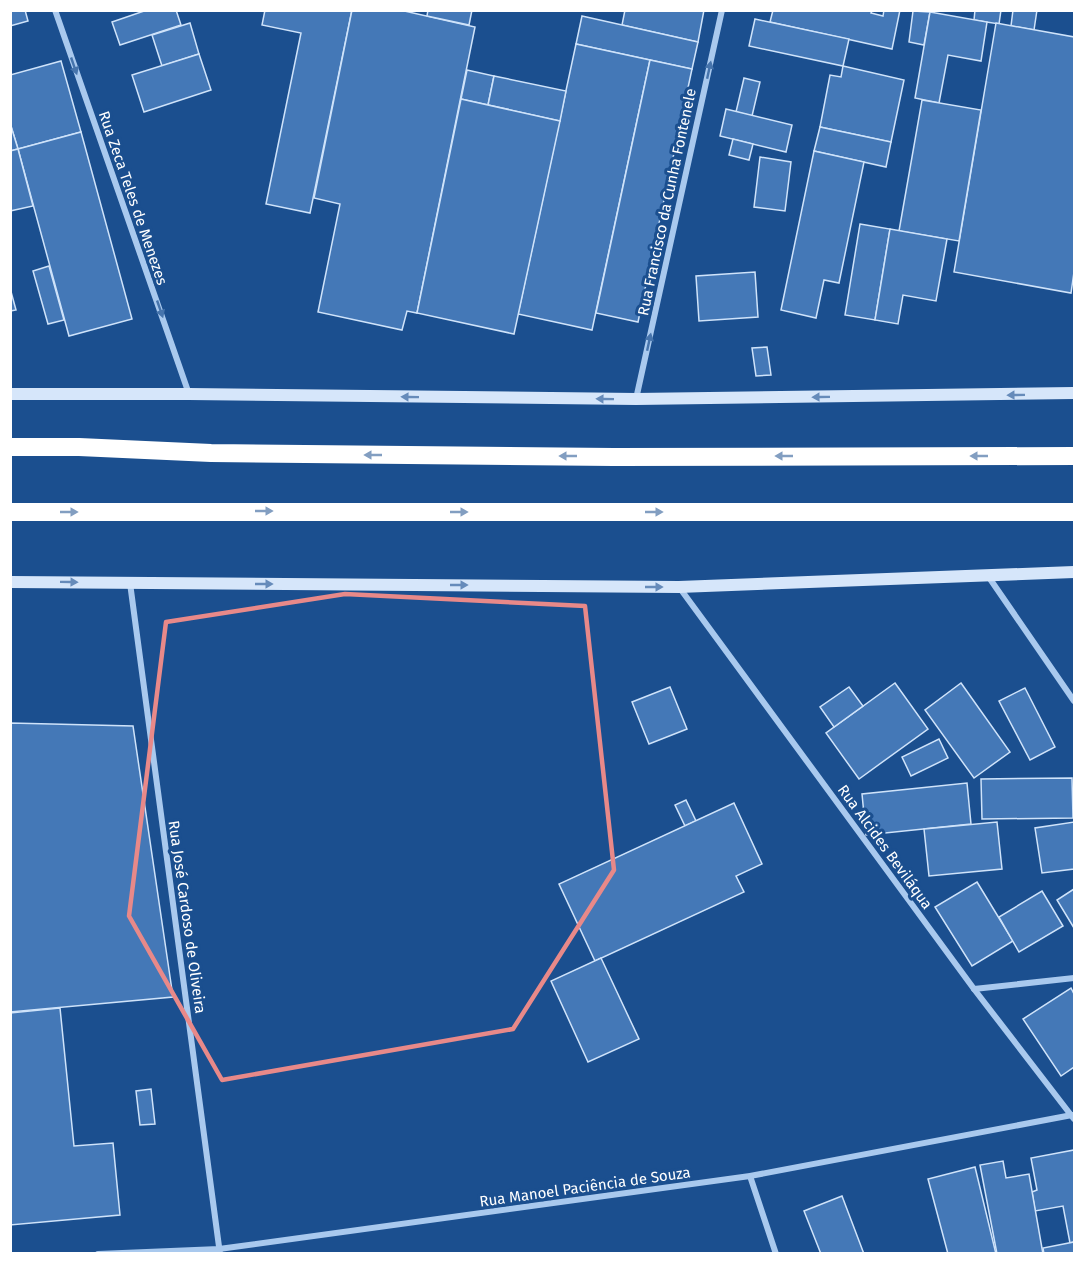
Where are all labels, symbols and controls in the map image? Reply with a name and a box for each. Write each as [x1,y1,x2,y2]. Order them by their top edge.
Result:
one-way arrow [70,57,80,75]
one-way arrow [704,61,714,79]
street label: Rua Francisco da Cunha Fontenele [634,87,700,317]
street label: Rua Zeca Teles de Menezes [95,109,171,287]
one-way arrow [155,300,165,318]
one-way arrow [644,333,654,351]
one-way arrow [1007,390,1026,399]
one-way arrow [401,392,420,401]
one-way arrow [812,392,831,402]
one-way arrow [596,394,615,404]
one-way arrow [363,450,382,460]
one-way arrow [558,451,577,461]
one-way arrow [774,451,793,461]
one-way arrow [969,451,988,461]
one-way arrow [254,506,273,516]
one-way arrow [59,507,78,517]
one-way arrow [449,507,468,517]
one-way arrow [644,507,663,517]
one-way arrow [59,578,78,587]
one-way arrow [254,579,273,589]
one-way arrow [449,581,468,590]
one-way arrow [644,582,663,592]
street label: Rua Alcides Beviláqua [834,781,936,913]
street label: Rua José Cardoso de Oliveira [165,819,209,1015]
street label: Rua Manoel Paciência de Souza [478,1163,692,1211]

